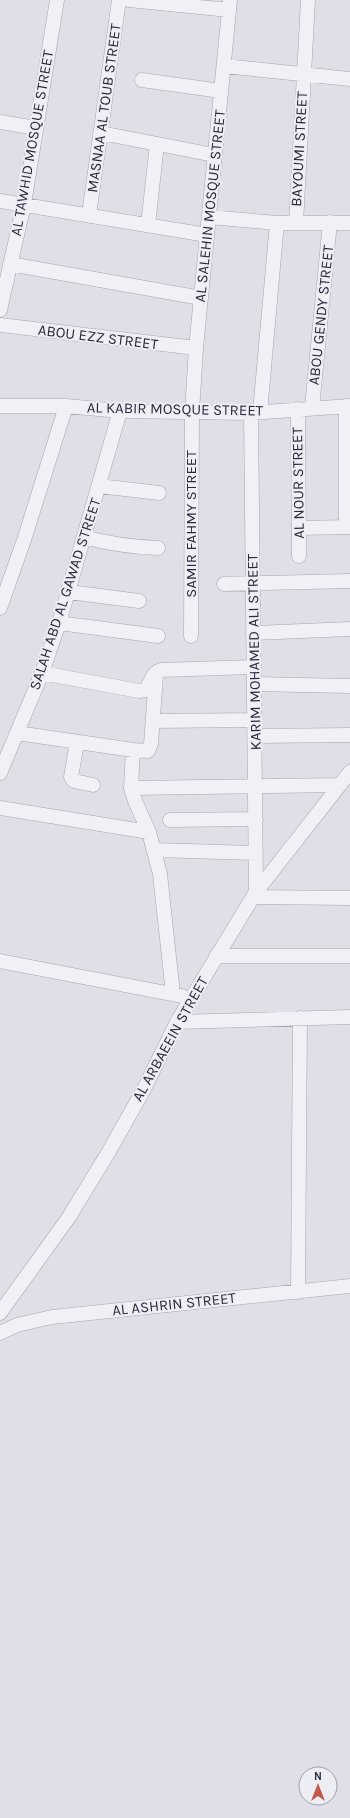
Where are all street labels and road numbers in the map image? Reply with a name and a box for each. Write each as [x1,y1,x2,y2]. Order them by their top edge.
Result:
street label: MASNAA AL TOUB STREET [83,22,125,194]
street label: AL TAWHID MOSQUE STREET [7,48,57,237]
street label: BAYOUMI STREET [287,90,311,207]
street label: AL SALEHIN MOSQUE STREET [191,108,229,303]
street label: ABOU GENDY STREET [305,244,337,386]
street label: ABOU EZZ STREET [37,321,160,353]
street label: AL KABIR MOSQUE STREET [87,398,264,420]
street label: AL NOUR STREET [288,426,308,539]
street label: SAMIR FAHMY STREET [182,450,200,598]
street label: SALAH ABD AL GAWAD STREET [25,495,105,692]
street label: KARIM MOHAMED ALI STREET [243,553,265,750]
street label: AL ARBAEEIN STREET [128,973,212,1105]
street label: AL ASHRIN STREET [111,1289,237,1319]

